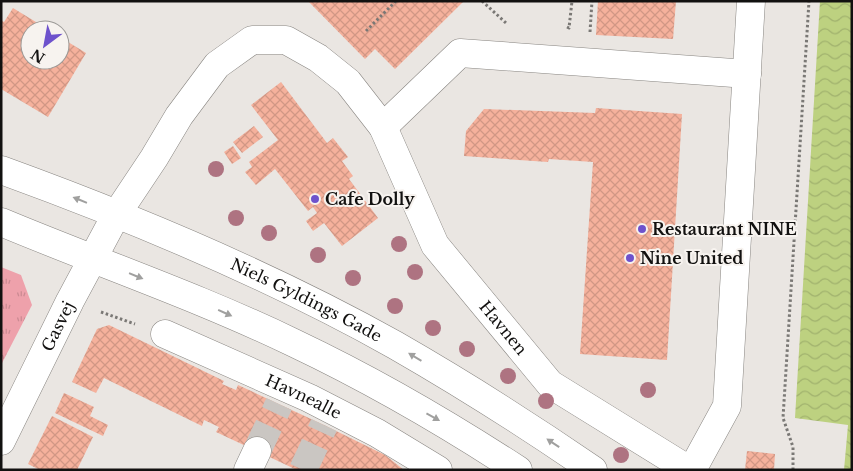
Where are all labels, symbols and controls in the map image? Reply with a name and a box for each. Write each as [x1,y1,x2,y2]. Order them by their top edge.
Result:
north arrow [20,20,70,70]
text: N [28,45,48,67]
place label: Cafe Dolly [325,189,415,209]
marker: Cafe Dolly [309,193,321,205]
one-way arrow [72,196,87,204]
place label: Restaurant NINE [652,219,797,239]
marker: Restaurant NINE [636,223,648,235]
place label: Nine United [640,248,743,268]
marker: Nine United [624,252,636,264]
street label: Niels Gyldings Gade [228,254,386,346]
one-way arrow [129,272,144,280]
street label: Havnen [475,297,532,359]
street label: Gasvej [37,298,78,355]
one-way arrow [218,309,232,317]
one-way arrow [408,353,421,362]
street label: Havnealle [262,370,345,423]
one-way arrow [426,413,440,421]
one-way arrow [546,438,560,447]

